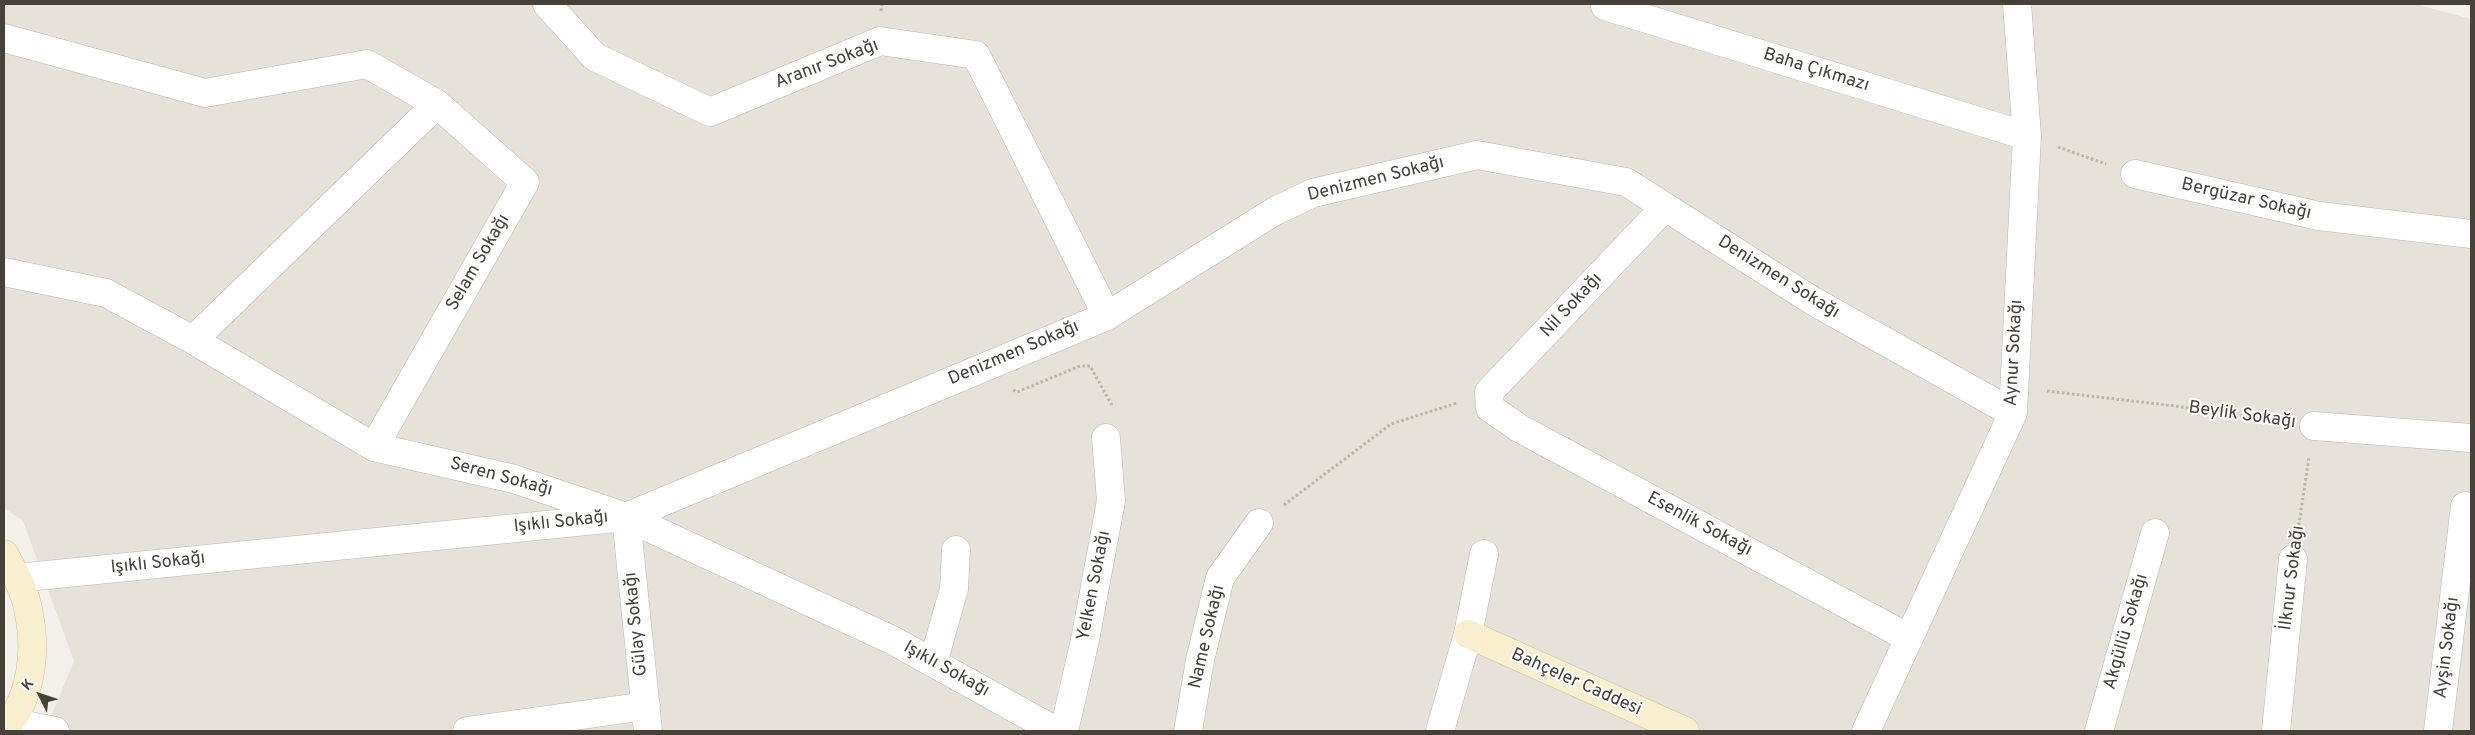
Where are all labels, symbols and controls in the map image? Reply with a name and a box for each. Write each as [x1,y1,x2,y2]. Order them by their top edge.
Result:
street label: Aranır Sokağı [772,35,882,95]
street label: Baha Çıkmazı [1760,45,1872,97]
street label: Denizmen Sokağı [1306,153,1446,207]
street label: Bergüzar Sokağı [2179,175,2313,225]
street label: Selam Sokağı [443,211,515,315]
street label: Denizmen Sokağı [1713,232,1843,324]
street label: Nil Sokağı [1537,269,1607,343]
street label: Aynur Sokağı [2001,299,2029,407]
street label: Denizmen Sokağı [946,317,1082,391]
street label: Beylik Sokağı [2187,398,2297,434]
street label: Seren Sokağı [447,454,555,502]
street label: Esenlik Sokağı [1643,488,1755,562]
street label: Işıklı Sokağı [513,507,609,539]
street label: İlknur Sokağı [2276,524,2310,632]
street label: Yelken Sokağı [1074,529,1116,643]
street label: Işıklı Sokağı [110,548,206,580]
street label: Gülay Sokağı [621,571,653,677]
street label: Akgüllü Sokağı [2100,572,2154,692]
street label: Name Sokağı [1186,583,1230,691]
street label: Ayşin Sokağı [2431,596,2465,700]
street label: Işıklı Sokağı [899,638,993,702]
street label: Bahçeler Caddesi [1507,645,1645,721]
north arrow [15,670,65,720]
text: K [19,676,38,694]

